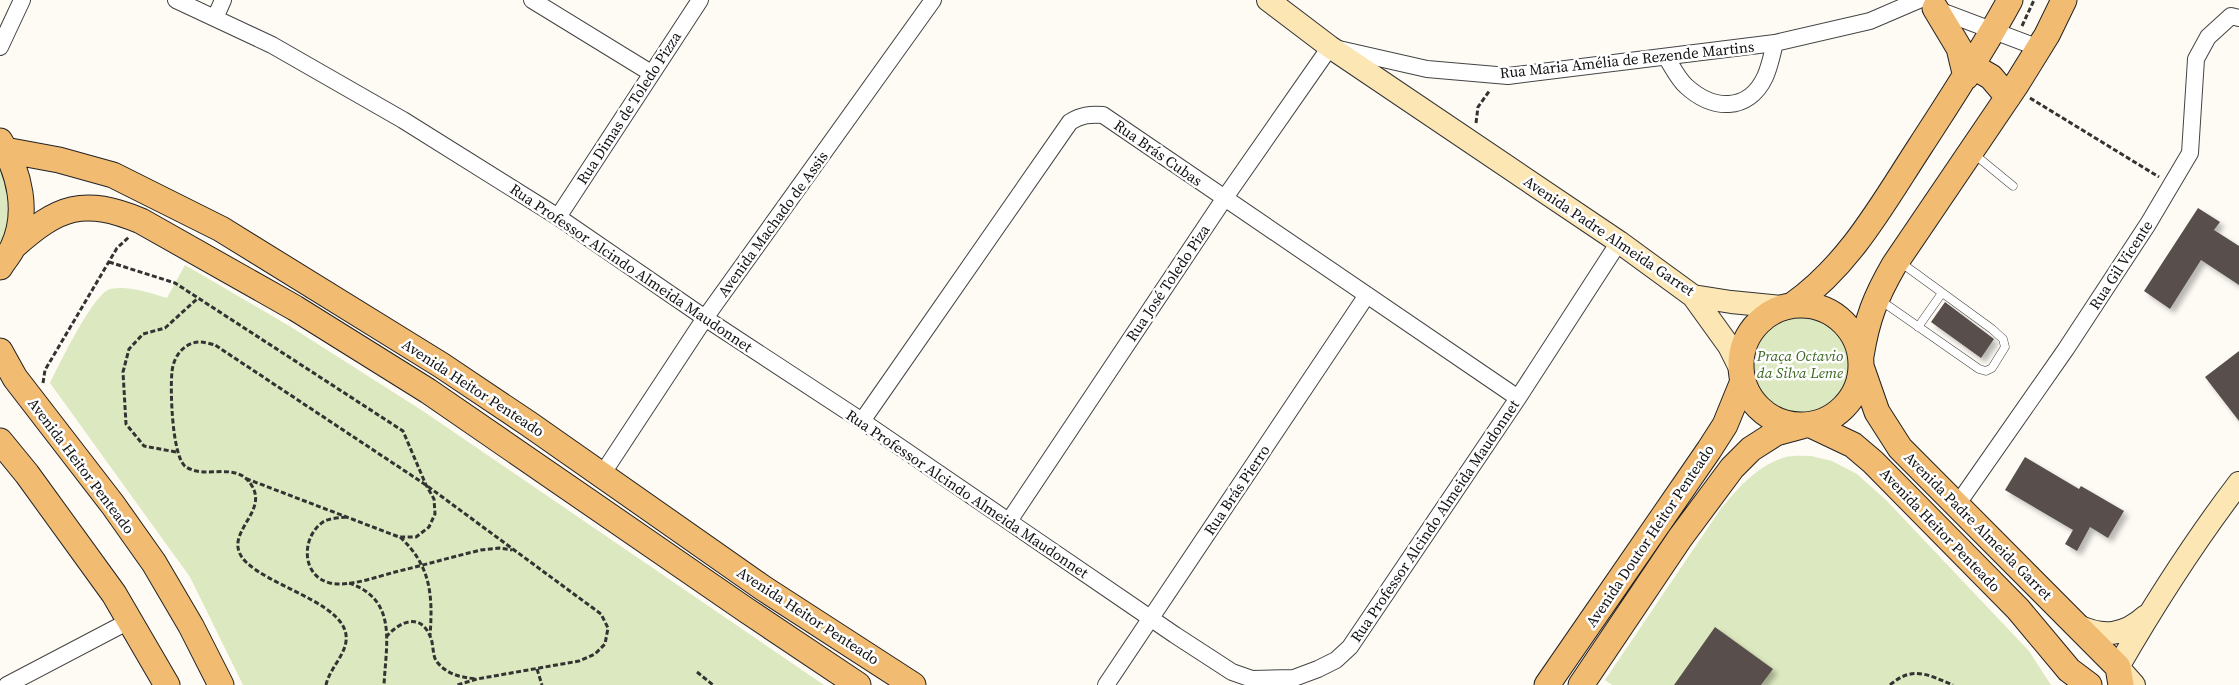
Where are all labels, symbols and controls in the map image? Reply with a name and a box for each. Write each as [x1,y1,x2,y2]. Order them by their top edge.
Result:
street label: Rua Dimas de Toledo Pizza [571,27,686,188]
street label: Rua Maria Amélia de Rezende Martins [1499,36,1755,83]
street label: Rua Brás Cubas [1110,114,1207,191]
street label: Avenida Machado de Assis [713,147,833,301]
street label: Avenida Padre Almeida Garret [1520,170,1699,301]
street label: Rua Professor Alcindo Almeida Maudonnet [506,178,757,357]
street label: Rua Gil Vicente [2084,216,2157,313]
street label: Rua José Toledo Piza [1121,220,1215,345]
street label: Avenida Heitor Penteado [398,334,548,441]
park label: Praça Octavio da Silva Leme [1756,345,1843,383]
street label: Avenida Heitor Penteado [23,393,140,538]
street label: Rua Professor Alcindo Almeida Maudonnet [1345,395,1524,646]
street label: Rua Professor Alcindo Almeida Maudonnet [842,404,1093,583]
street label: Rua Brás Pierro [1199,440,1275,539]
street label: Avenida Doutor Heitor Penteado [1580,440,1719,631]
street label: Avenida Padre Almeida Garret [1900,447,2057,604]
street label: Avenida Heitor Penteado [1875,463,2005,597]
street label: Avenida Heitor Penteado [733,562,883,669]

